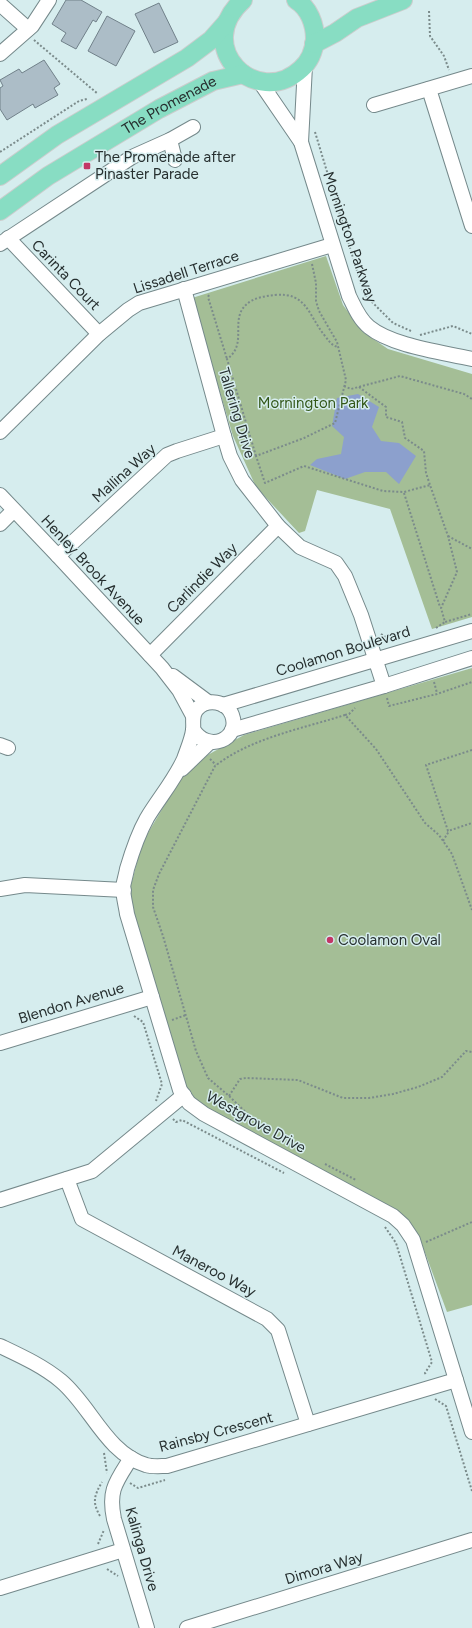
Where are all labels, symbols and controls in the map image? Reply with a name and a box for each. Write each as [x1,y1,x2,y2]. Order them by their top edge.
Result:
street label: The Promenade [119,72,219,138]
place label: The Promenade after Pinaster Parade [95,148,236,183]
marker: The Promenade after Pinaster Parade [82,161,92,171]
street label: Mornington Parkway [319,169,381,305]
street label: Carinta Court [28,236,104,314]
street label: Lissadell Terrace [131,246,241,298]
street label: Tallering Drive [215,365,259,461]
park label: Mornington Park [258,394,369,412]
street label: Mallina Way [88,440,160,506]
street label: Henley Brook Avenue [37,511,149,629]
street label: Carlindie Way [163,539,241,617]
street label: Coolamon Boulevard [274,622,412,680]
place label: Coolamon Oval [338,931,441,949]
marker: Coolamon Oval [325,935,335,945]
street label: Blendon Avenue [16,978,126,1028]
street label: Westgrove Drive [203,1087,309,1157]
street label: Maneroo Way [169,1241,259,1301]
street label: Rainsby Crescent [157,1408,275,1456]
street label: Kalinga Drive [121,1505,163,1593]
street label: Dimora Way [283,1548,365,1588]

